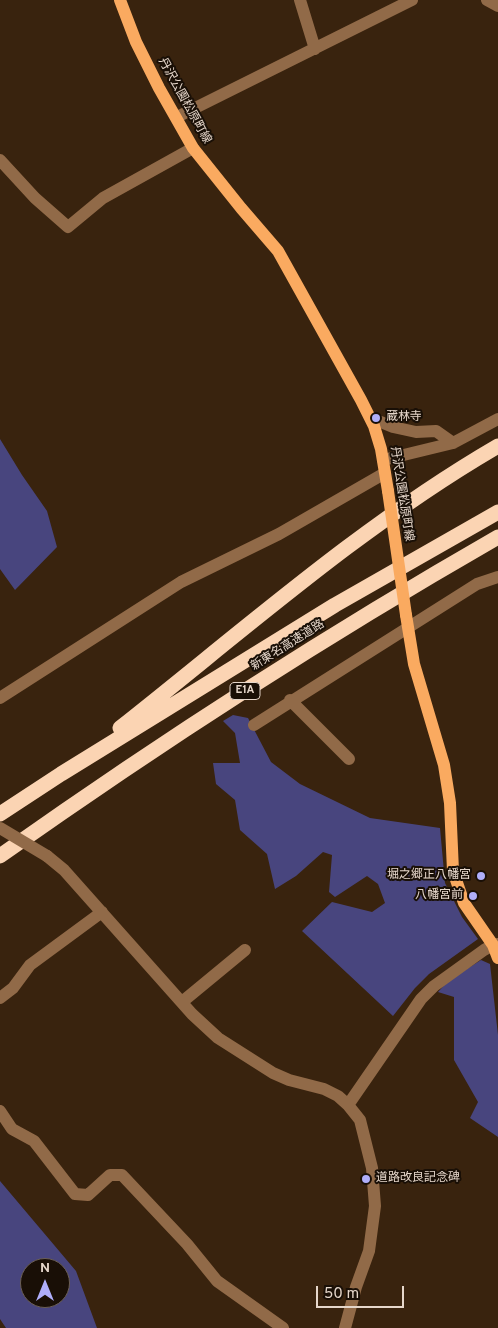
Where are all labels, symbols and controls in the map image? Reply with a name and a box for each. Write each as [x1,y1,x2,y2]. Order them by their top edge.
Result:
street label: 丹沢公園松原町線 [154,56,214,146]
place label: 蔵林寺 [386,411,422,425]
marker: 蔵林寺 [370,412,382,424]
street label: 丹沢公園松原町線 [386,445,416,543]
street label: 新東名高速道路 [249,618,327,674]
road number: E1A [230,682,260,699]
place label: 堀之郷正八幡宮 [387,869,471,883]
marker: 堀之郷正八幡宮 [475,870,487,882]
place label: 八幡宮前 [415,889,463,903]
marker: 八幡宮前 [467,890,479,902]
place label: 道路改良記念碑 [376,1172,460,1186]
marker: 道路改良記念碑 [360,1173,372,1185]
north arrow [20,1258,70,1308]
text: N [40,1260,50,1277]
scale bar [318,1276,406,1308]
text: 50 m [324,1285,359,1304]

